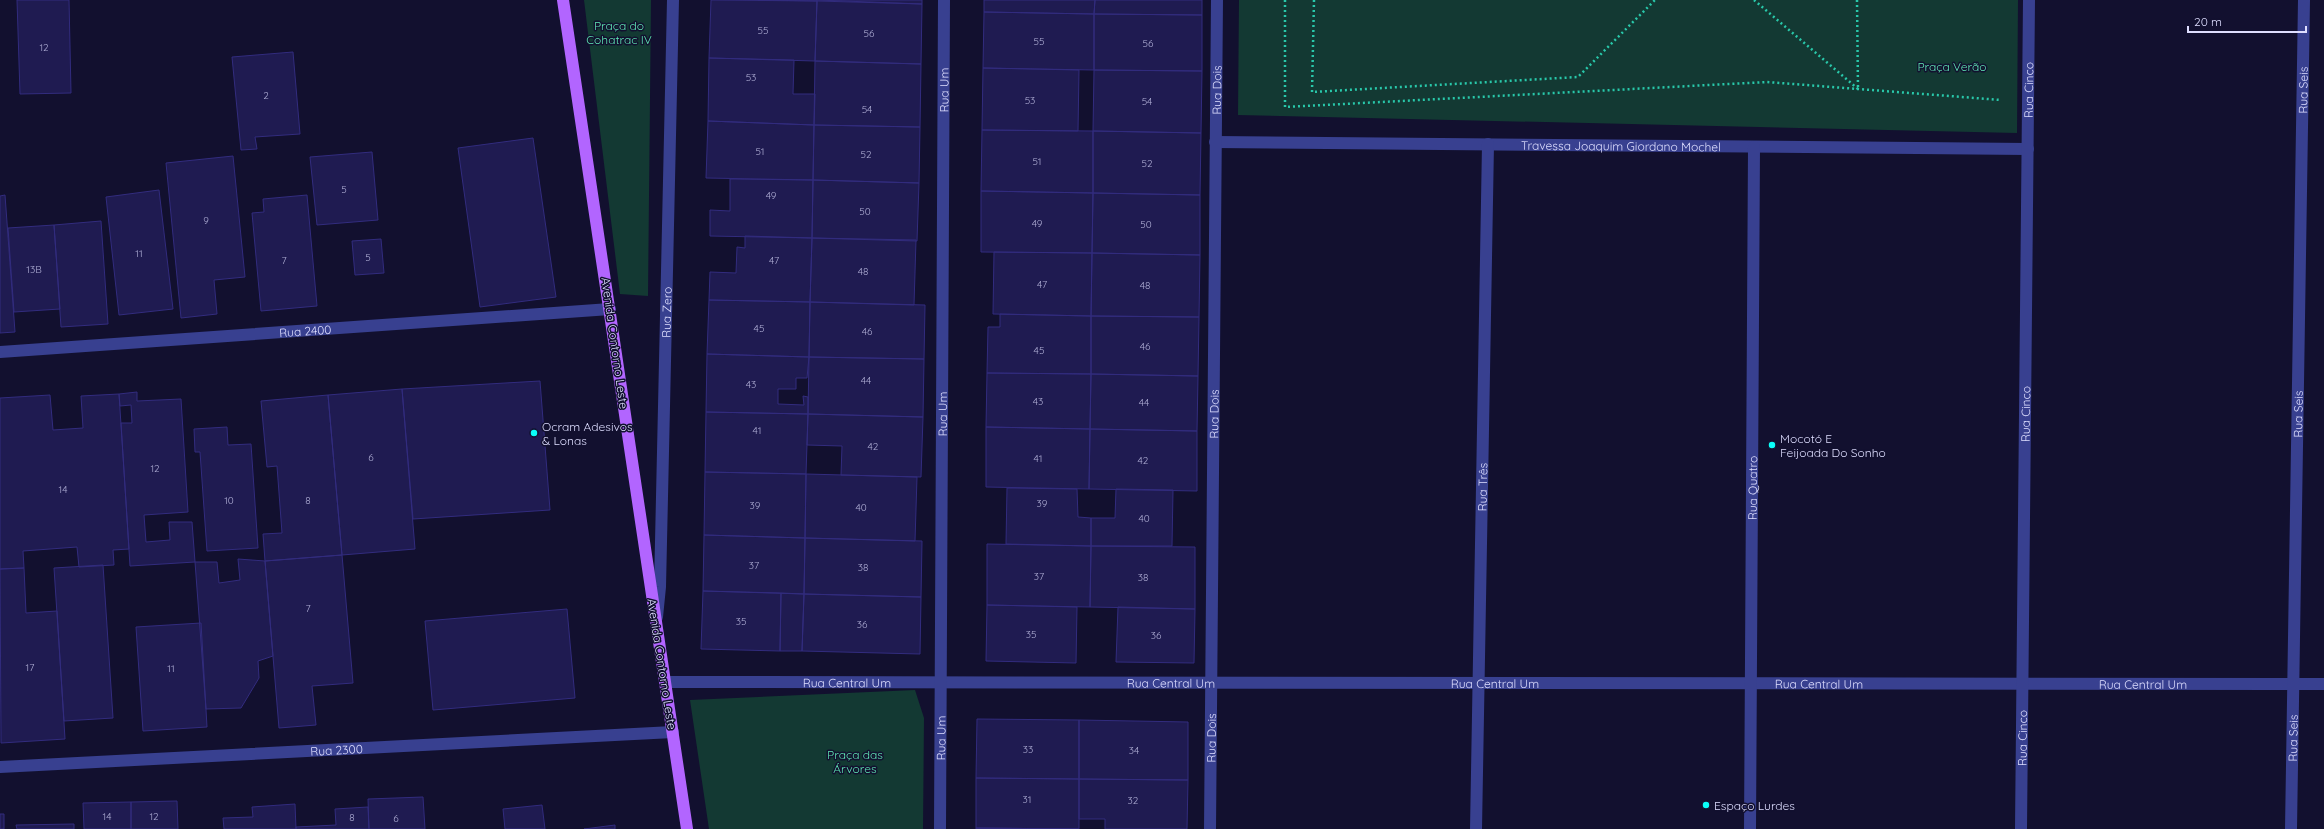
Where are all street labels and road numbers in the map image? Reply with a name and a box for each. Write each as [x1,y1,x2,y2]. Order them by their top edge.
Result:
street label: Rua Cinco [2020,62,2036,118]
street label: Rua Dois [1209,65,1224,115]
street label: Rua Seis [2295,66,2310,114]
street label: Rua Um [936,68,951,112]
street label: Travessa Joaquim Giordano Mochel [1521,137,1721,154]
street label: Avenida Contorno Leste [598,276,632,410]
street label: Rua Zero [658,286,674,338]
street label: Rua 2400 [279,321,332,340]
street label: Rua Cinco [2017,386,2033,442]
street label: Rua Dois [1206,389,1221,439]
street label: Rua Seis [2290,390,2305,438]
street label: Rua Um [934,392,950,436]
street label: Rua Quatro [1744,456,1760,520]
street label: Rua Três [1474,462,1490,511]
street label: Avenida Contorno Leste [644,597,680,731]
street label: Rua Central Um [803,675,891,690]
street label: Rua Central Um [1127,675,1215,690]
street label: Rua Central Um [1451,675,1539,691]
street label: Rua Central Um [1775,676,1863,691]
street label: Rua Central Um [2099,676,2187,691]
street label: Rua Cinco [2014,710,2030,766]
street label: Rua Dois [1203,713,1218,763]
street label: Rua Seis [2285,714,2300,762]
street label: Rua Um [933,716,948,760]
street label: Rua 2300 [310,741,363,758]

